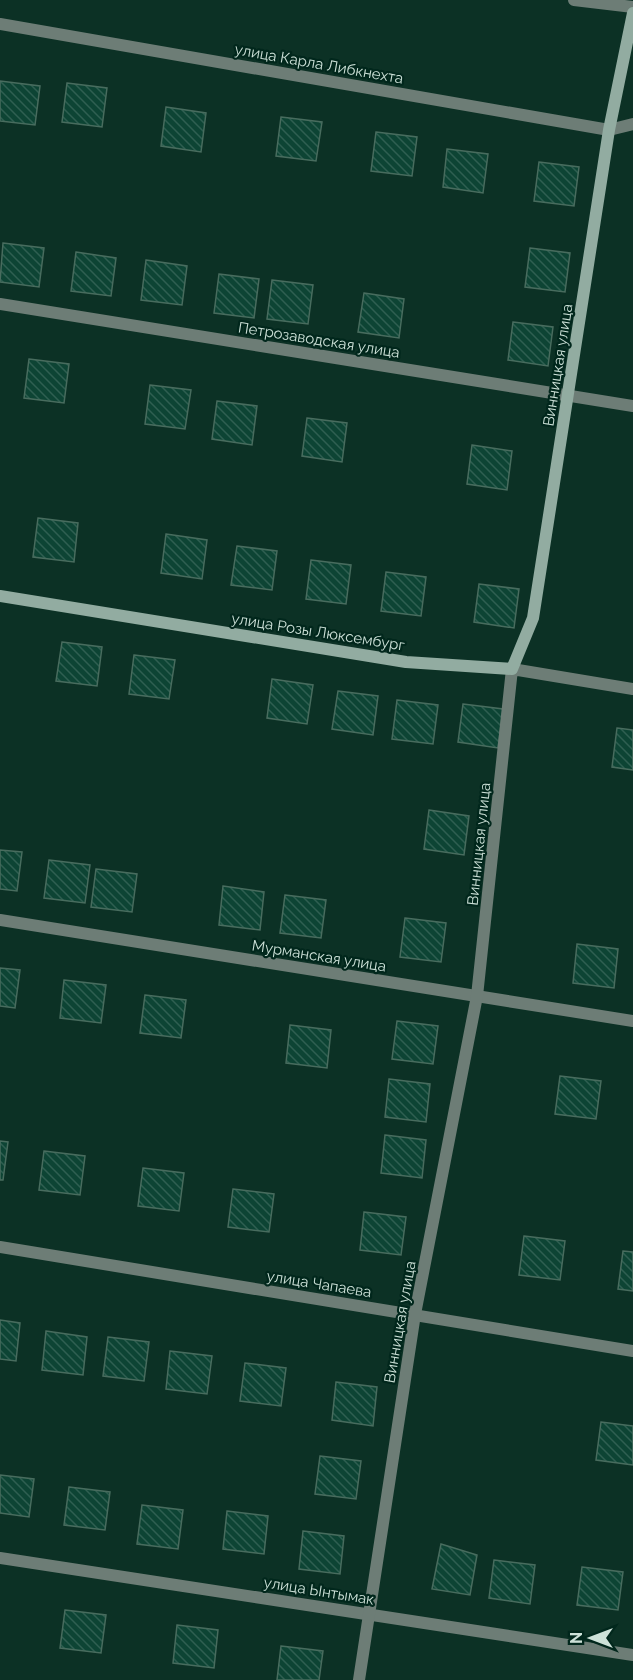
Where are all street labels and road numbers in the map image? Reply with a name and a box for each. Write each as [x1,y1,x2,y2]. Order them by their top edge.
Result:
street label: улица Карла Либкнехта [233,40,405,88]
street label: Винницкая улица [539,303,577,427]
street label: Петрозаводская улица [237,318,401,362]
street label: улица Розы Люксембург [230,609,406,655]
street label: Винницкая улица [464,782,494,906]
street label: Мурманская улица [251,936,387,976]
street label: Винницкая улица [380,1260,420,1384]
street label: улица Чапаева [265,1267,373,1301]
street label: улица Ынтымак [262,1573,376,1609]

